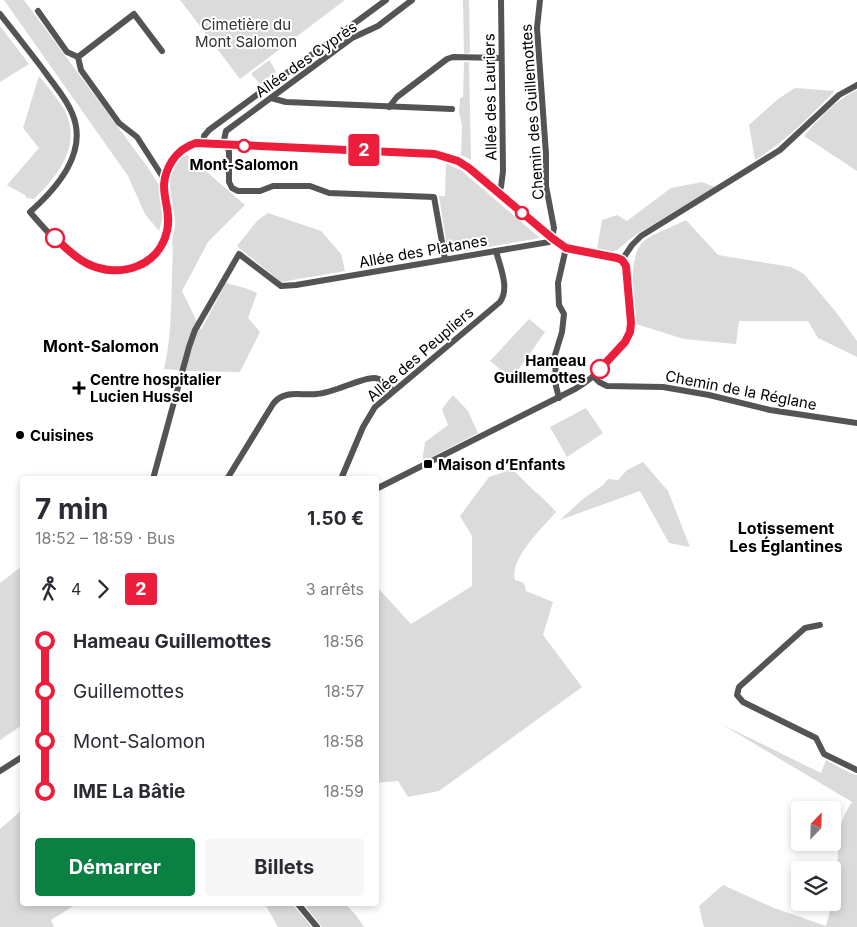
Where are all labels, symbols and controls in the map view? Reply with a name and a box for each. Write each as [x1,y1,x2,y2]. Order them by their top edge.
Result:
park label: Cimetière du Mont Salomon [195,15,297,51]
street label: Allée des Cyprès [251,17,361,101]
street label: Chemin des Guillemottes [516,23,548,201]
street label: Allée des Lauriers [479,33,501,161]
line badge: 2 [348,134,380,166]
marker: Mont-Salomon [237,139,251,153]
text: 2 [358,139,370,160]
place label: Mont-Salomon [190,155,298,174]
unlabelled marker [515,206,529,220]
unlabelled marker [45,228,65,248]
street label: Allée des Platanes [357,230,489,272]
street label: Allée des Peupliers [363,302,477,406]
district label: Mont-Salomon [43,336,159,356]
place label: Hameau Guillemottes [494,351,586,387]
marker: Hameau Guillemottes [590,359,610,379]
street label: Chemin de la Réglane [664,366,818,414]
place label: Centre hospitalier Lucien Hussel [90,370,221,406]
marker: Centre hospitalier Lucien Hussel [72,381,86,395]
place label: Cuisines [30,426,94,445]
marker: Cuisines [14,429,26,441]
place label: Maison d’Enfants [438,455,565,474]
marker: Maison d’Enfants [422,458,434,470]
text: 7 min [35,492,109,526]
text: 1.50 € [307,507,364,530]
district label: Lotissement Les Églantines [729,518,843,556]
text: 18:52 – 18:59 · Bus [35,528,175,548]
icon: walk [35,575,63,603]
icon: forward [89,575,117,603]
text: 2 [135,578,147,599]
text: 4 [71,579,81,599]
text: 3 arrêts [306,579,364,599]
text: Hameau Guillemottes [73,630,271,653]
text: 18:56 [323,631,364,651]
text: Guillemottes [73,680,184,703]
text: 18:57 [324,681,364,701]
text: Mont-Salomon [73,730,205,753]
text: 18:58 [323,731,364,751]
text: IME La Bâtie [73,780,185,803]
text: 18:59 [323,781,364,801]
north arrow [791,801,841,851]
map controls [791,801,841,911]
button: Démarrer [35,838,195,896]
button: Billets [205,838,364,896]
button: layers [791,861,841,911]

